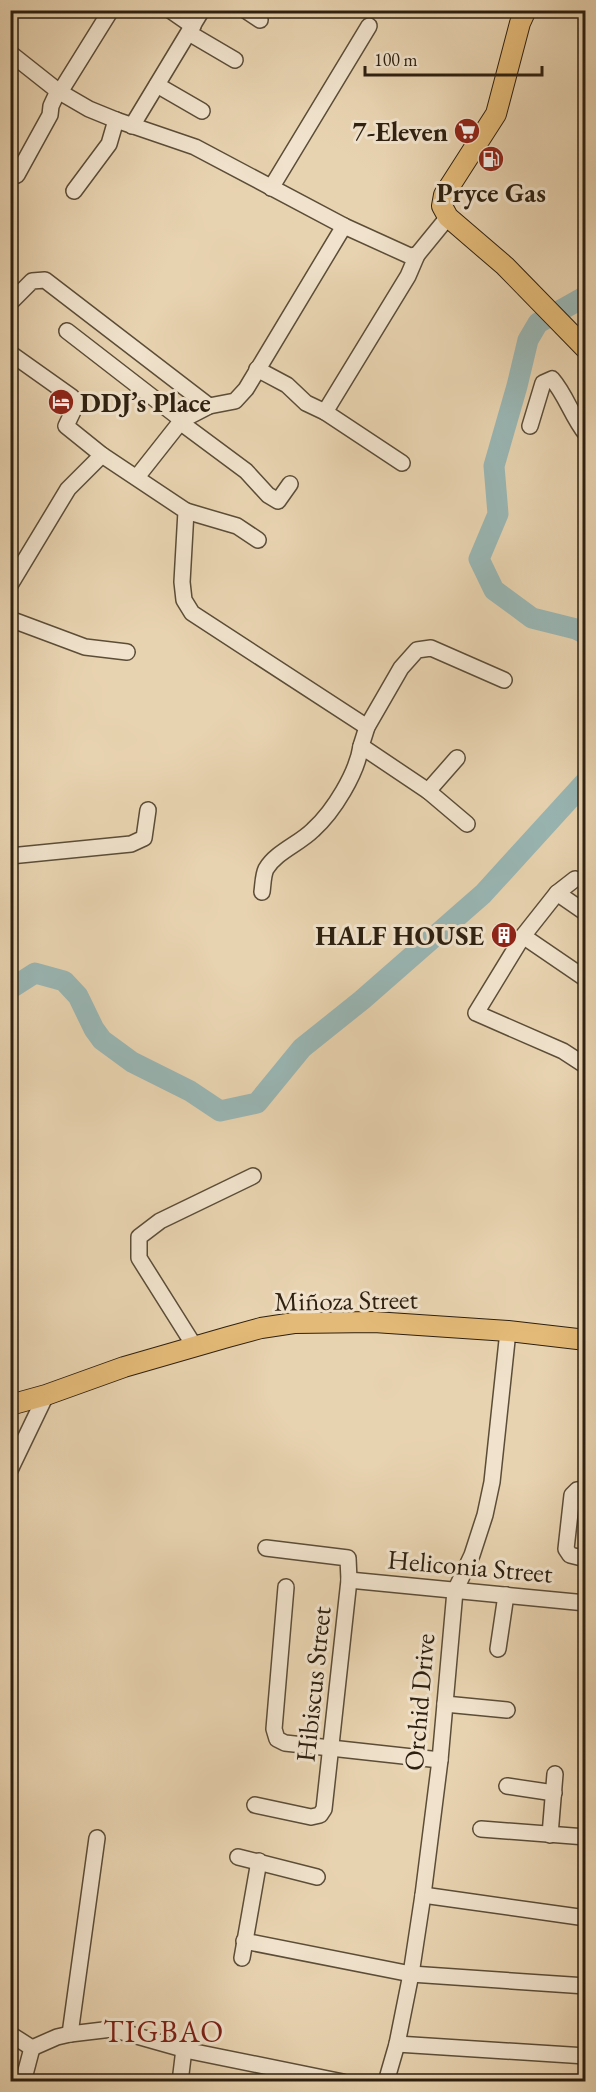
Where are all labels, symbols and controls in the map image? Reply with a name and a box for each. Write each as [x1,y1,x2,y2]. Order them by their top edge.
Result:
scale bar [365,39,542,77]
text: 100 m [374,48,418,71]
place label: 7-Eleven [352,114,448,149]
supermarket icon: 7-Eleven [452,116,482,146]
fuel station icon: Pryce Gas [476,144,506,174]
place label: Pryce Gas [436,175,546,210]
place label: DDJ’s Place [80,385,211,420]
hotel icon: DDJ’s Place [46,387,76,417]
place label: HALF HOUSE [315,918,484,953]
building icon: HALF HOUSE [489,920,519,950]
street label: Miñoza Street [274,1281,419,1319]
street label: Heliconia Street [386,1541,555,1591]
street label: Hibiscus Street [287,1604,339,1764]
street label: Orchid Drive [396,1632,442,1772]
district label: TIGBAO [103,2012,225,2051]

